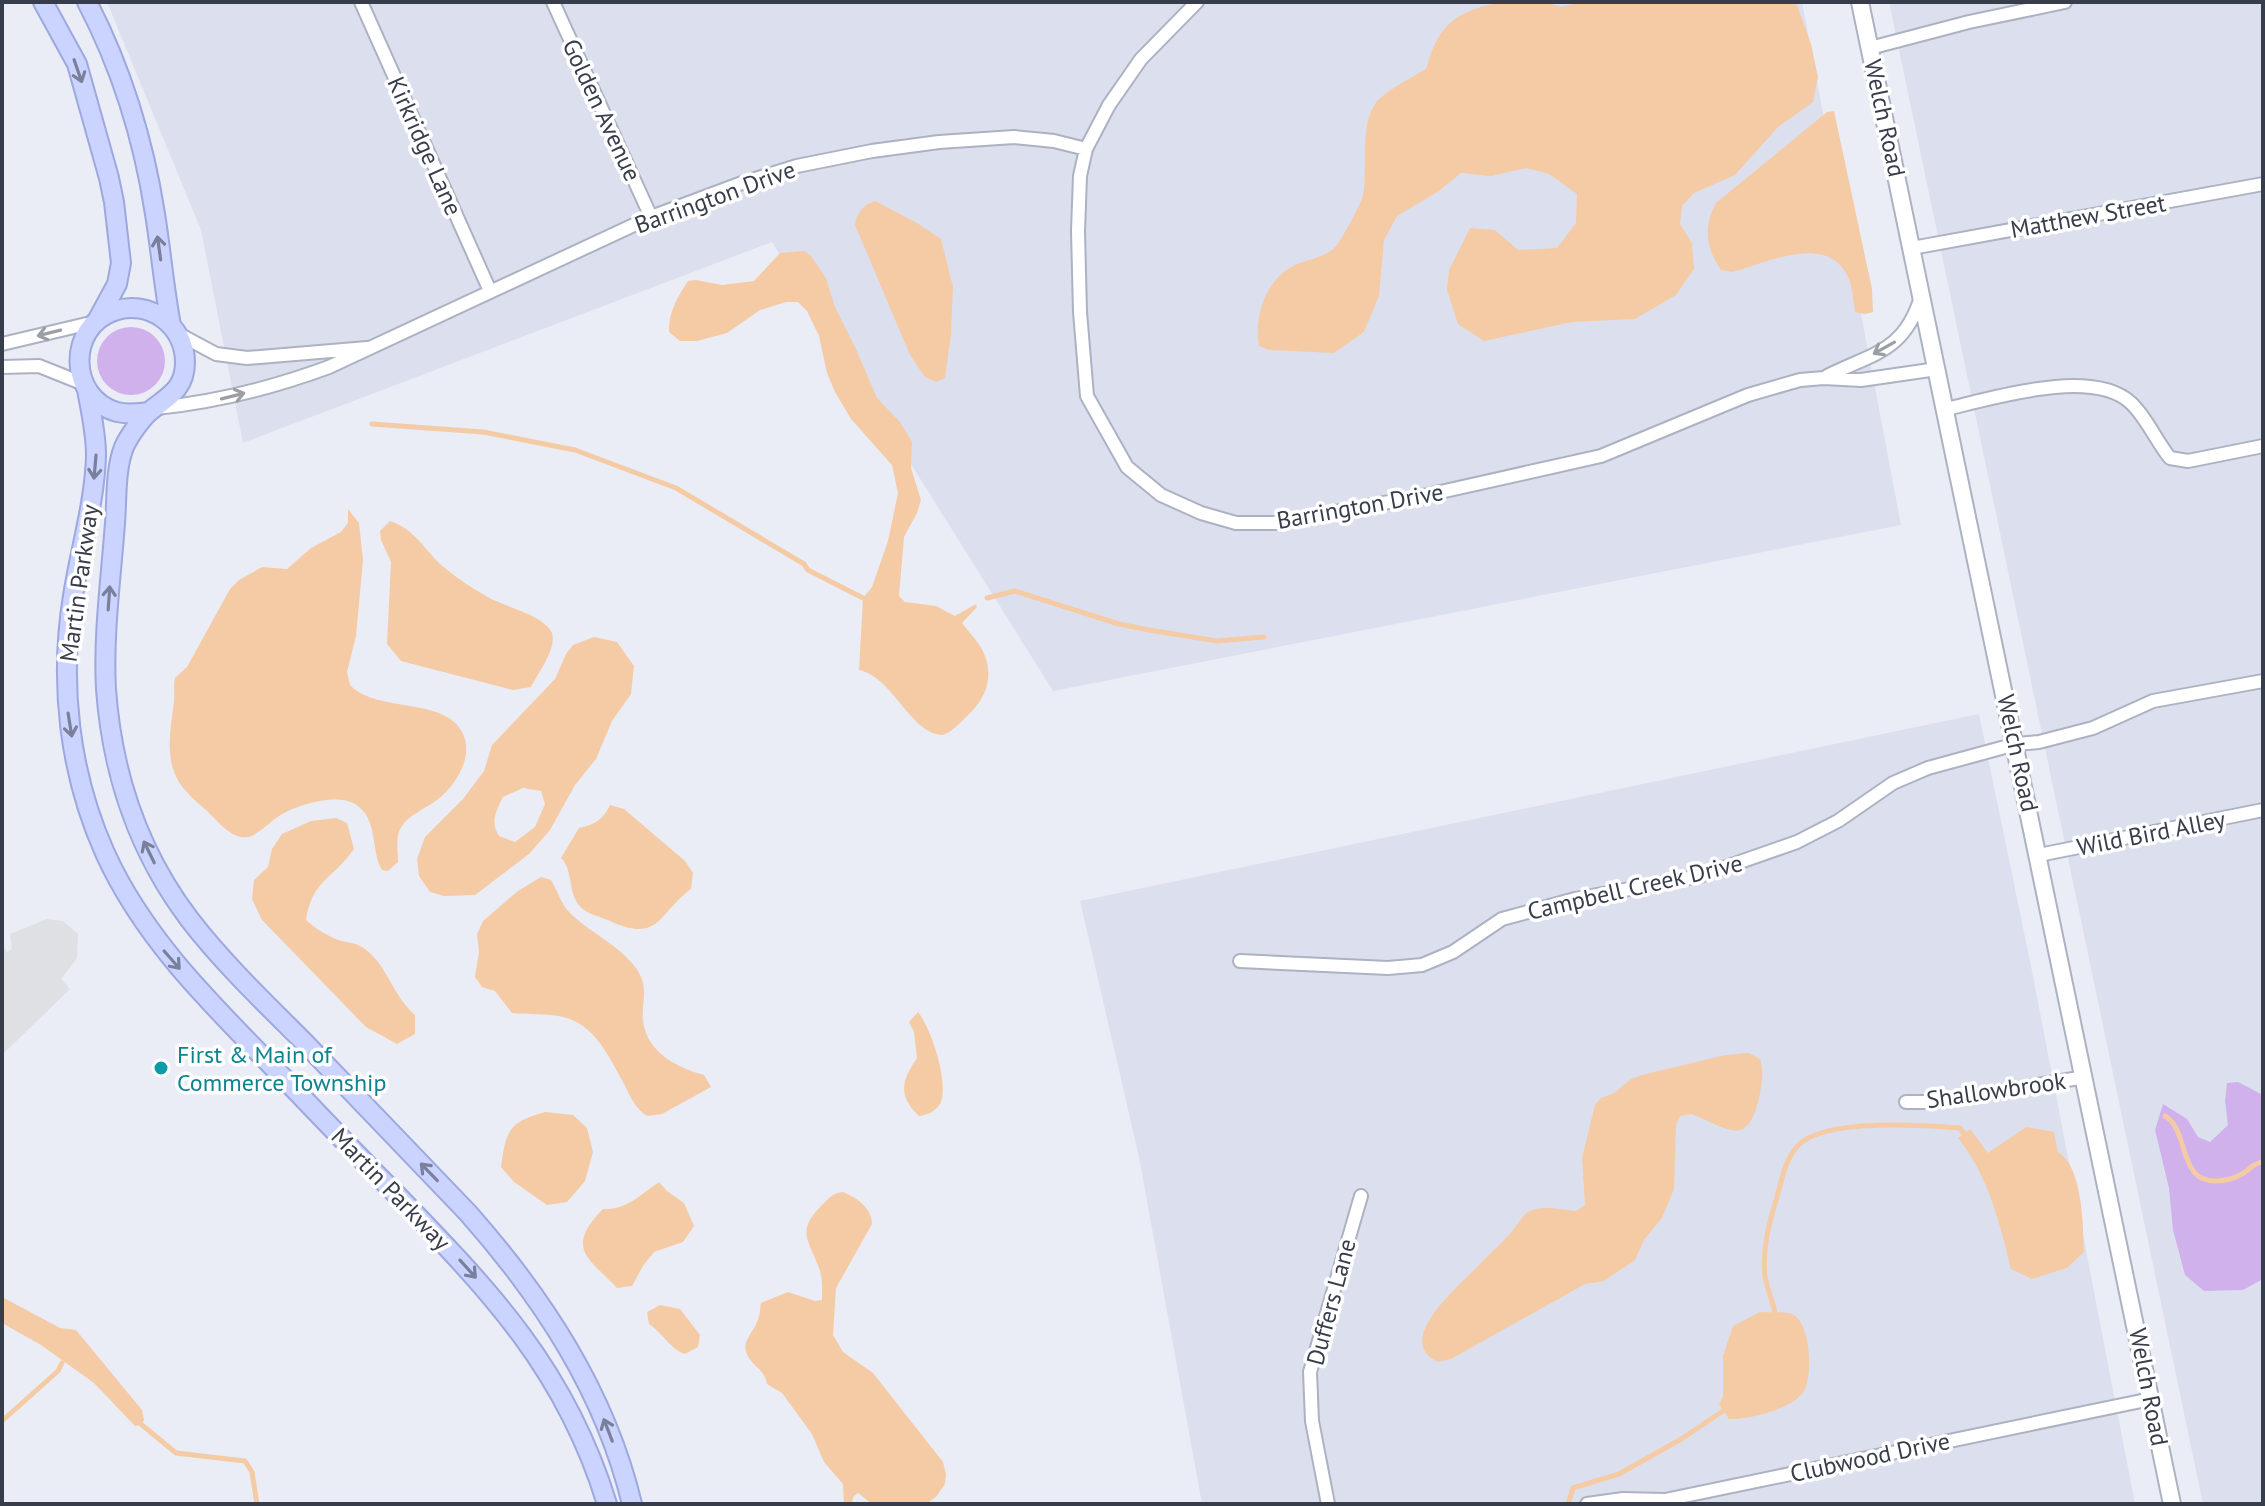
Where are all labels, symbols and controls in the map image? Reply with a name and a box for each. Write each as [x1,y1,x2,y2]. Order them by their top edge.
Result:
street label: Golden Avenue [556,34,648,186]
street label: Welch Road [1857,56,1913,180]
one-way arrow [72,59,87,84]
street label: Kirkridge Lane [381,72,469,220]
street label: Barrington Drive [630,154,800,240]
street label: Matthew Street [2008,187,2168,245]
one-way arrow [152,235,167,262]
one-way arrow [36,326,62,341]
one-way arrow [1873,340,1896,356]
one-way arrow [219,388,245,403]
one-way arrow [87,453,102,480]
street label: Barrington Drive [1274,476,1446,536]
street label: Martin Parkway [53,502,105,664]
one-way arrow [102,585,117,612]
street label: Welch Road [1990,691,2046,815]
one-way arrow [64,711,79,737]
street label: Wild Bird Alley [2074,803,2228,863]
one-way arrow [140,840,156,864]
street label: Campbell Creek Drive [1524,847,1746,927]
one-way arrow [163,949,181,969]
place label: First & Main of Commerce Township [177,1039,386,1098]
marker: First & Main of Commerce Township [152,1059,170,1077]
street label: Shallowbrook [1924,1065,2068,1115]
street label: Martin Parkway [325,1121,457,1257]
one-way arrow [420,1162,439,1182]
street label: Duffers Lane [1299,1235,1363,1369]
one-way arrow [459,1258,477,1278]
street label: Welch Road [2122,1326,2176,1448]
one-way arrow [600,1418,614,1443]
street label: Clubwood Drive [1787,1425,1953,1489]

